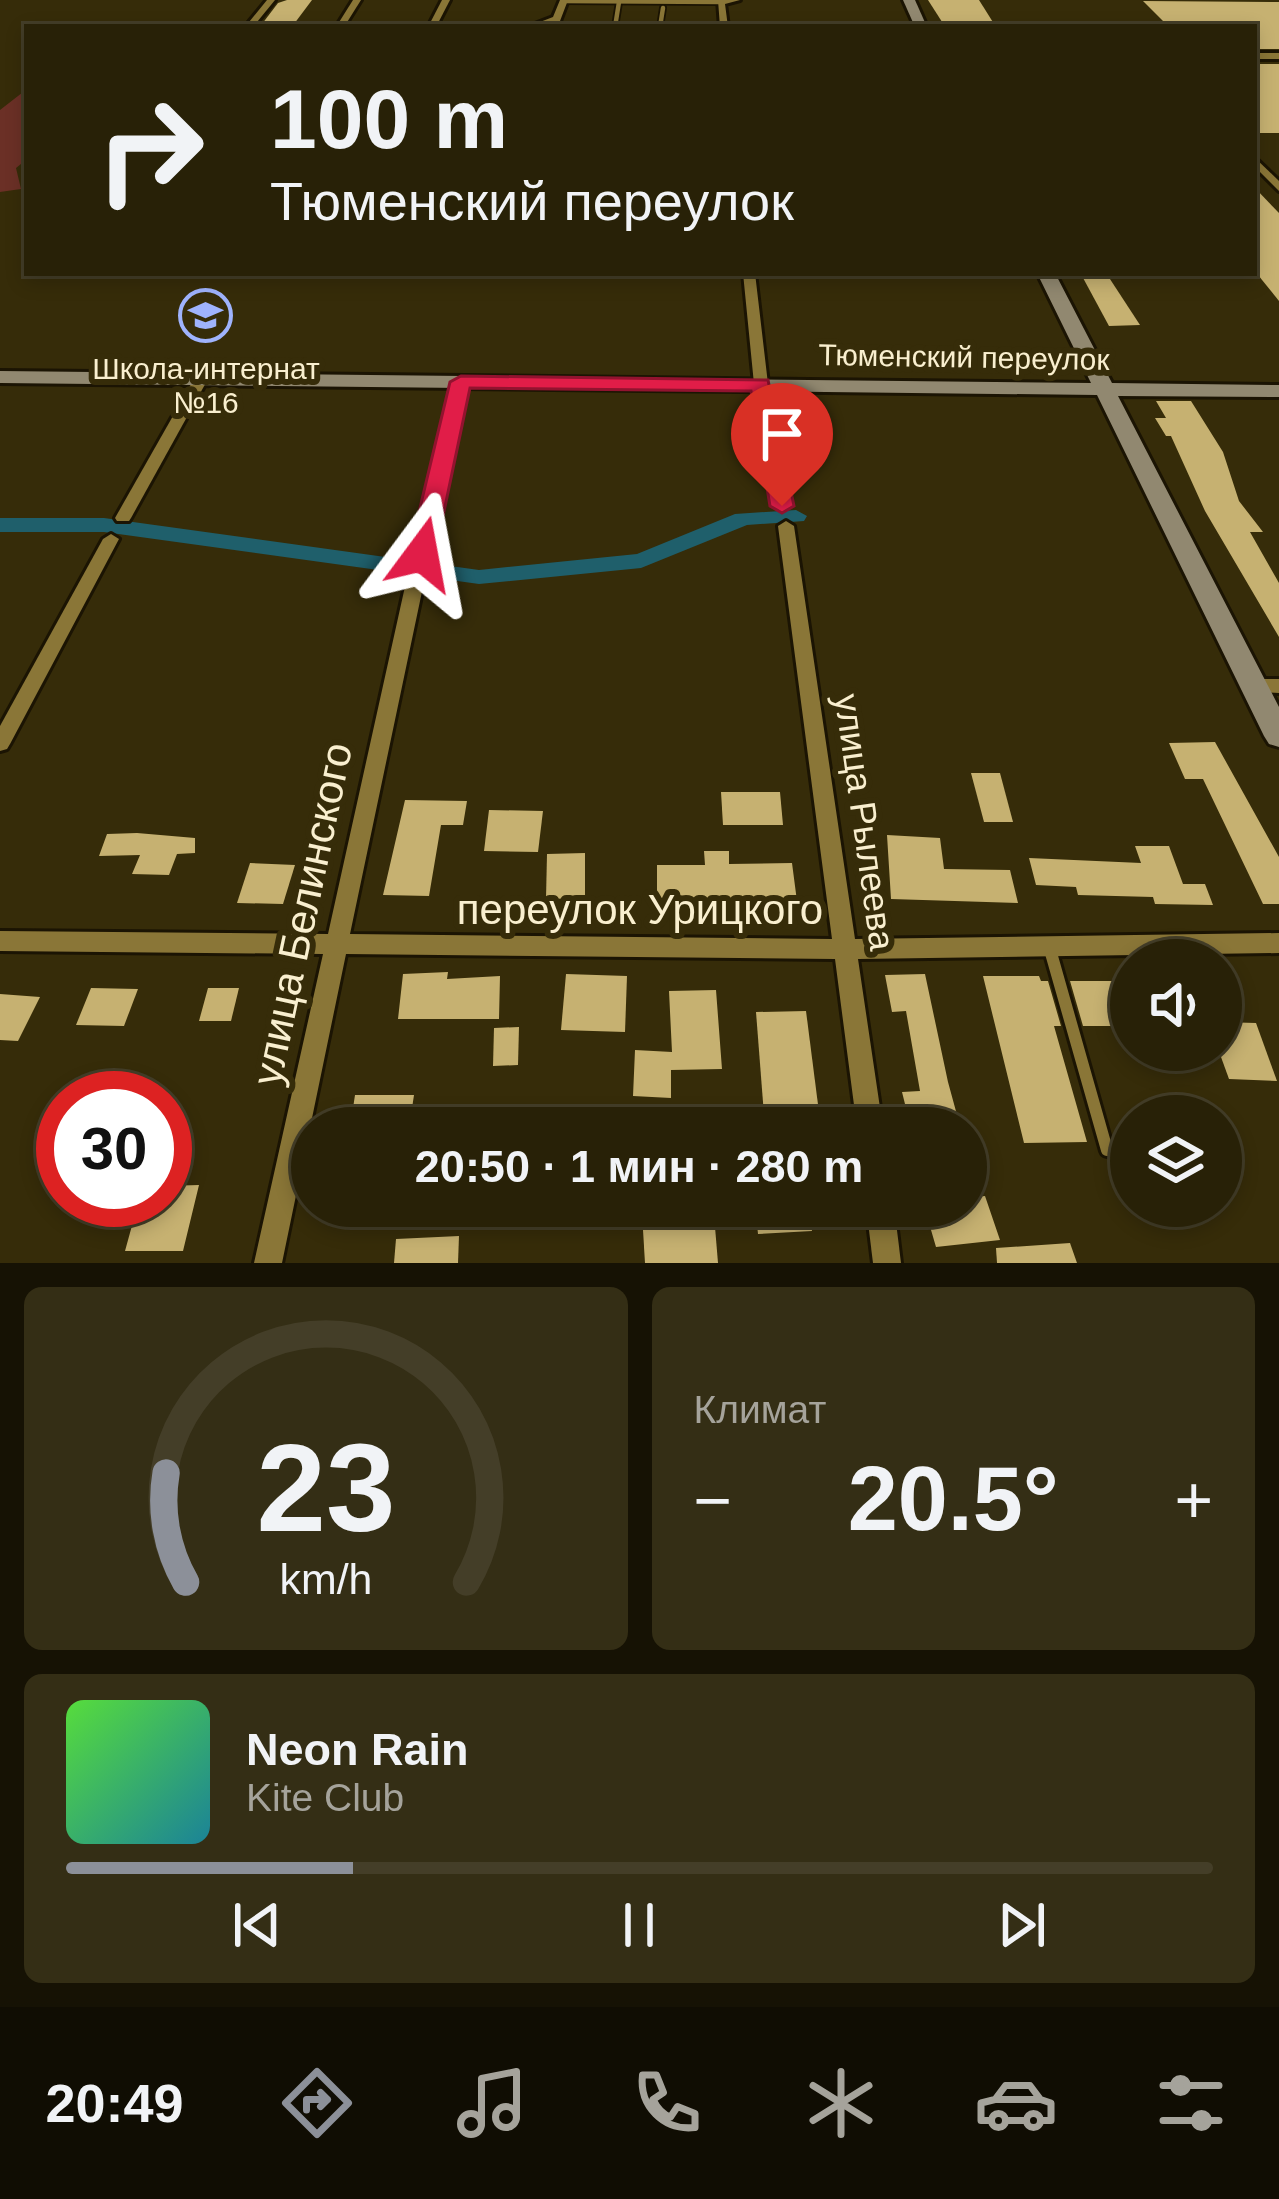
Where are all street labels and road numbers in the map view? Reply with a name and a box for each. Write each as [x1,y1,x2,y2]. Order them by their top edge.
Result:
street label: Тюменский переулок [818,338,1111,376]
street label: улица Рылеева [827,691,903,954]
street label: улица Белинского [243,739,361,1089]
street label: переулок Урицкого [457,886,823,933]

